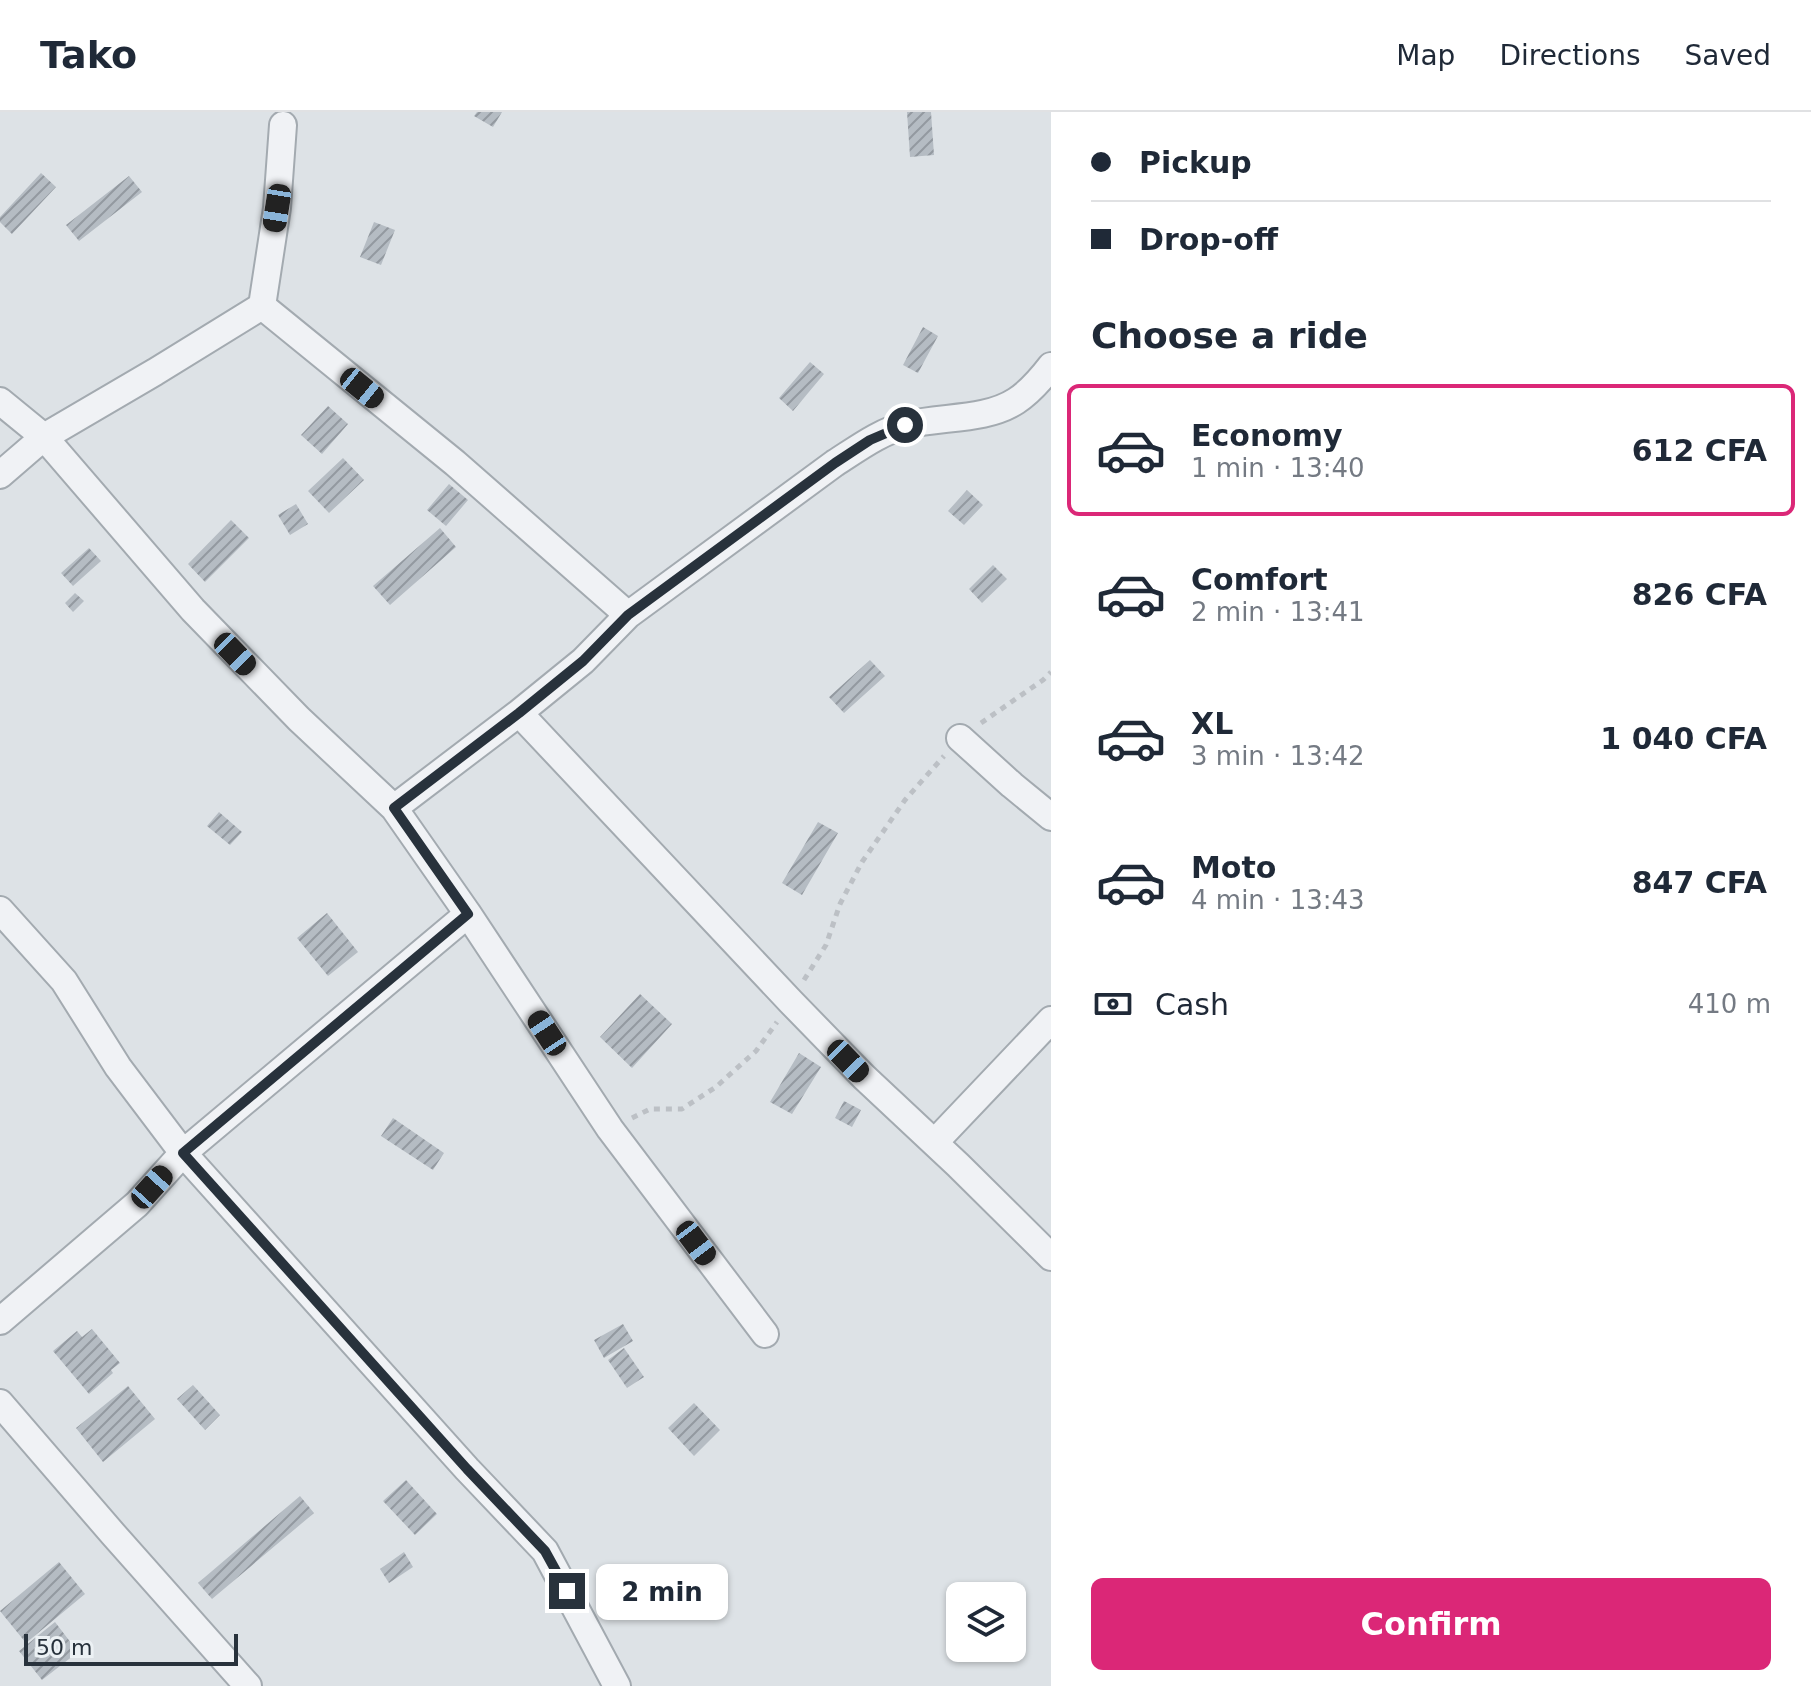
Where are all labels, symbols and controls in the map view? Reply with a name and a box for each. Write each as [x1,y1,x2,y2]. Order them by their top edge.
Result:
text: Tako [40,33,137,77]
text: Map [1396,39,1455,72]
text: Directions [1499,39,1640,72]
text: Saved [1684,39,1771,72]
text: Pickup [1139,145,1252,180]
car [261,182,293,234]
text: Drop-off [1139,222,1278,257]
text: Choose a ride [1091,315,1368,356]
car [336,364,388,412]
route start [887,407,923,443]
icon: car [1095,414,1167,486]
text: Economy [1191,418,1343,453]
text: 612 CFA [1632,433,1767,468]
text: 1 min · 13:40 [1191,453,1365,483]
icon: car [1095,558,1167,630]
text: Comfort [1191,562,1328,597]
text: 826 CFA [1632,577,1767,612]
text: 2 min · 13:41 [1191,597,1365,627]
car [210,628,260,680]
icon: car [1095,702,1167,774]
text: XL [1191,706,1233,741]
text: 1 040 CFA [1600,721,1767,756]
text: 3 min · 13:42 [1191,741,1365,771]
icon: car [1095,846,1167,918]
text: Moto [1191,850,1276,885]
text: 847 CFA [1632,865,1767,900]
text: 4 min · 13:43 [1191,885,1365,915]
icon: cash [1091,982,1135,1026]
text: Cash [1155,987,1229,1022]
text: 410 m [1688,989,1771,1019]
car [524,1006,570,1060]
car [823,1035,873,1087]
car [127,1161,177,1213]
car [672,1217,720,1269]
callout: 2 min [595,1563,727,1619]
route end [549,1573,585,1609]
text: 2 min [621,1577,703,1607]
button: Confirm [1091,1578,1771,1670]
map controls [946,1582,1026,1662]
button: layers [946,1582,1026,1662]
scale bar [24,1630,238,1666]
text: 50 m [36,1635,92,1660]

